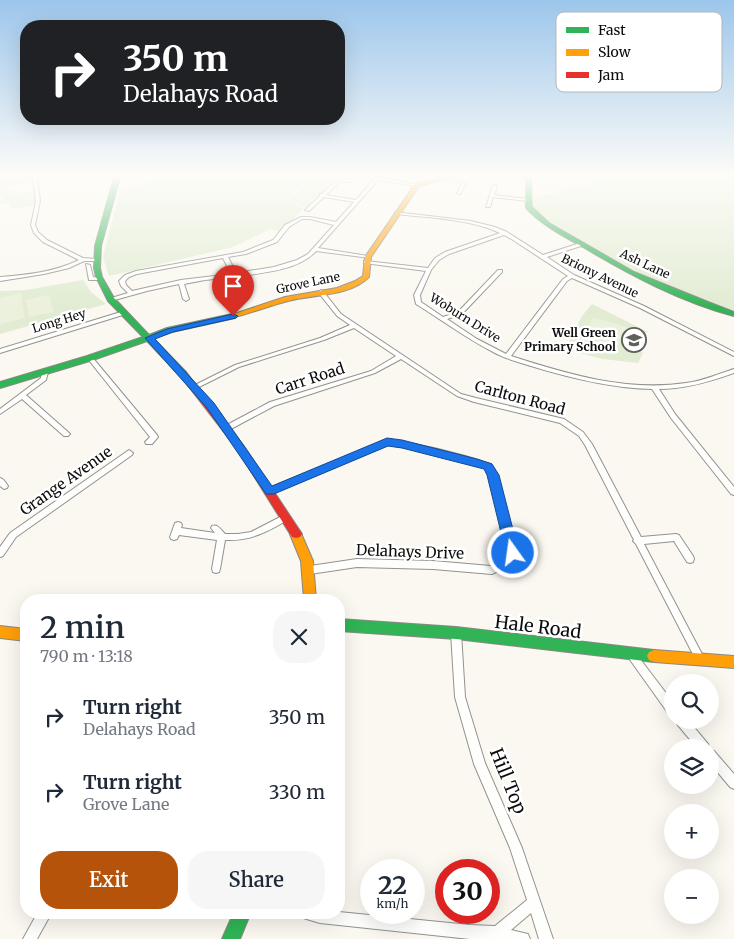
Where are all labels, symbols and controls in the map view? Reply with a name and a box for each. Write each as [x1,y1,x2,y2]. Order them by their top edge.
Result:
legend [556,12,722,92]
text: Fast [598,21,626,39]
text: 350 m [123,37,228,81]
icon: right [40,40,105,105]
text: Slow [598,43,631,61]
text: Jam [597,66,624,84]
text: Delahays Road [123,80,278,108]
street label: Ash Lane [617,245,673,282]
street label: Briony Avenue [559,250,641,301]
pin [212,265,254,316]
street label: Grove Lane [275,268,341,297]
icon: arrive [219,272,247,300]
street label: Woburn Drive [426,289,503,345]
street label: Long Hey [30,305,87,336]
place label: Well Green Primary School [524,325,616,354]
school or university icon: Well Green Primary School [621,327,647,353]
street label: Carr Road [273,358,347,399]
street label: Carlton Road [473,376,567,419]
street label: Grange Avenue [16,442,116,519]
position arrow [486,526,538,578]
street label: Delahays Drive [356,540,465,563]
text: 2 min [40,608,125,646]
street label: Hale Road [493,610,583,643]
button: close [273,611,325,663]
text: 790 m · 13:18 [40,646,133,666]
map controls [664,674,719,924]
button: search [664,674,719,729]
text: Turn right [83,695,182,719]
icon: right [40,703,68,731]
text: 350 m [269,705,325,729]
text: Delahays Road [83,719,196,739]
button: layers [664,739,719,794]
street label: Hill Top [485,744,532,817]
text: Turn right [83,770,182,794]
icon: right [40,778,68,806]
text: 330 m [269,780,325,804]
text: Grove Lane [83,794,169,814]
button: + [664,804,719,859]
button: Exit [40,851,178,909]
button: Share [188,851,325,909]
speed limit sign: 30 [435,859,500,924]
text: 22 [378,869,407,901]
button: − [664,869,719,924]
text: km/h [377,896,408,911]

